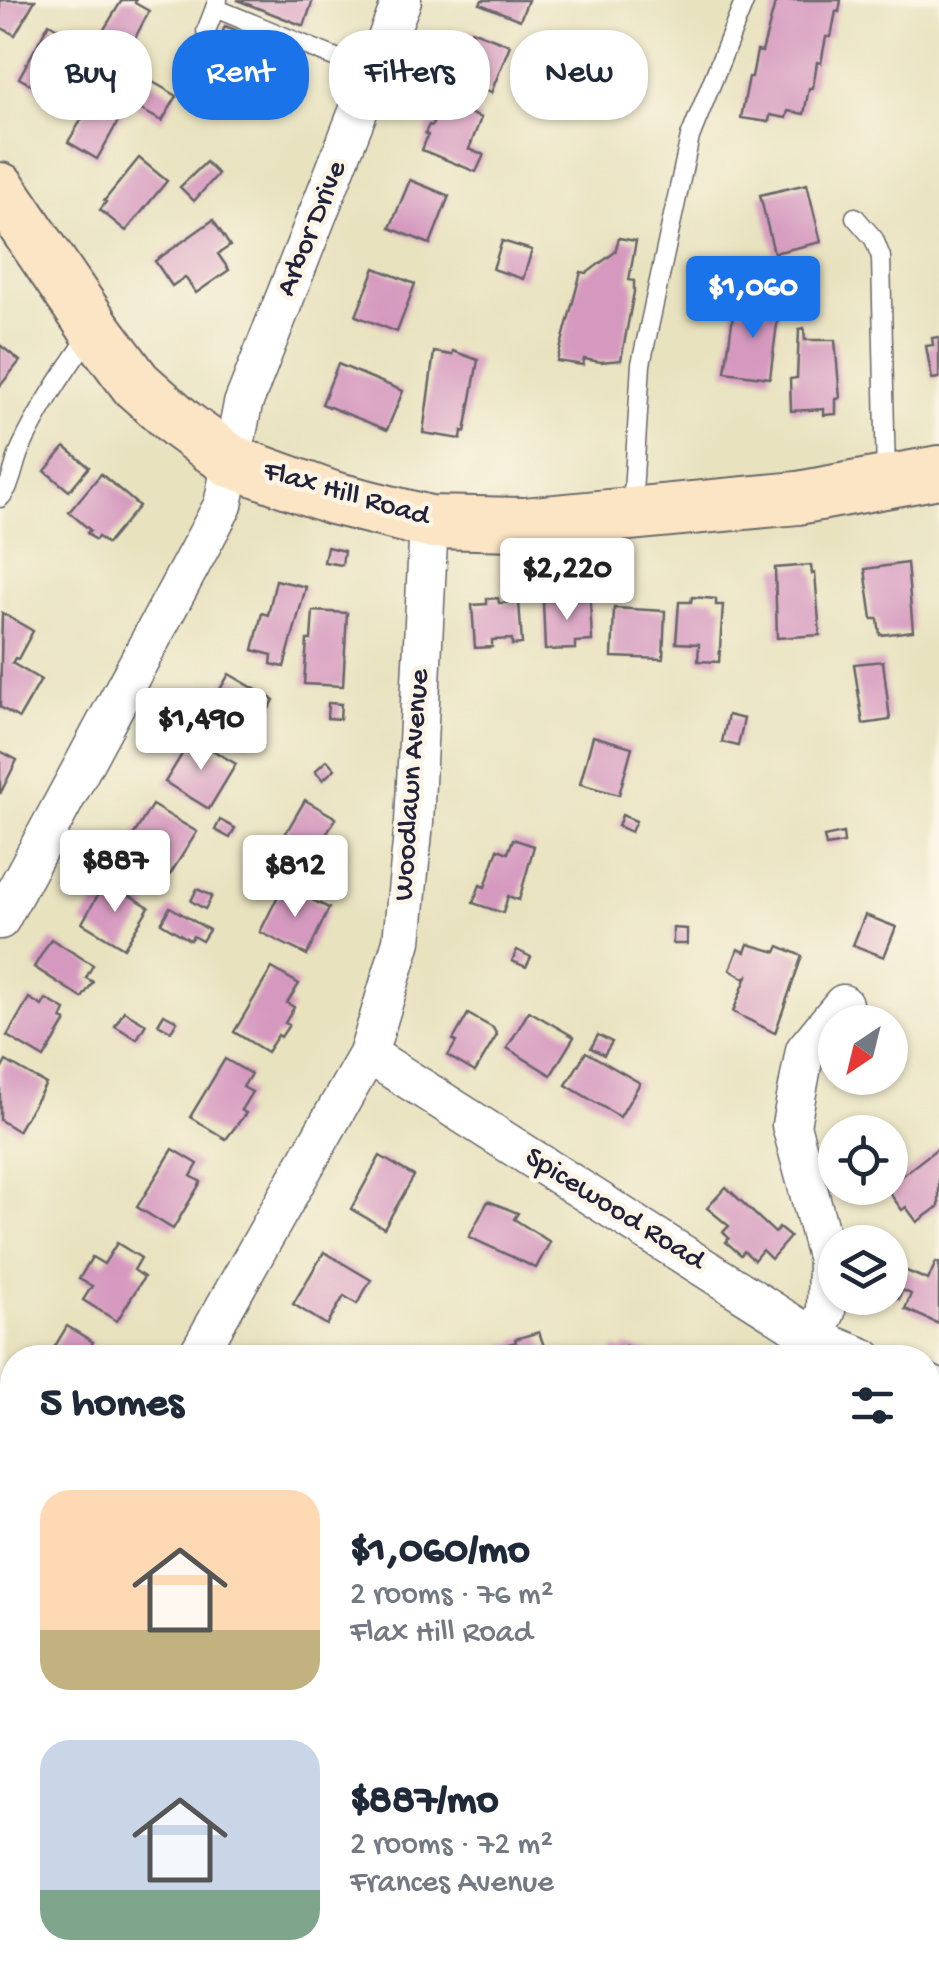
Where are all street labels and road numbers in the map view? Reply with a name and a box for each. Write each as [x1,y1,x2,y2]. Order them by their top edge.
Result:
street label: Arbor Drive [270,156,356,302]
street label: Flax Hill Road [258,454,435,536]
street label: Woodlawn Avenue [387,667,439,902]
street label: Spicewood Road [518,1141,712,1281]

